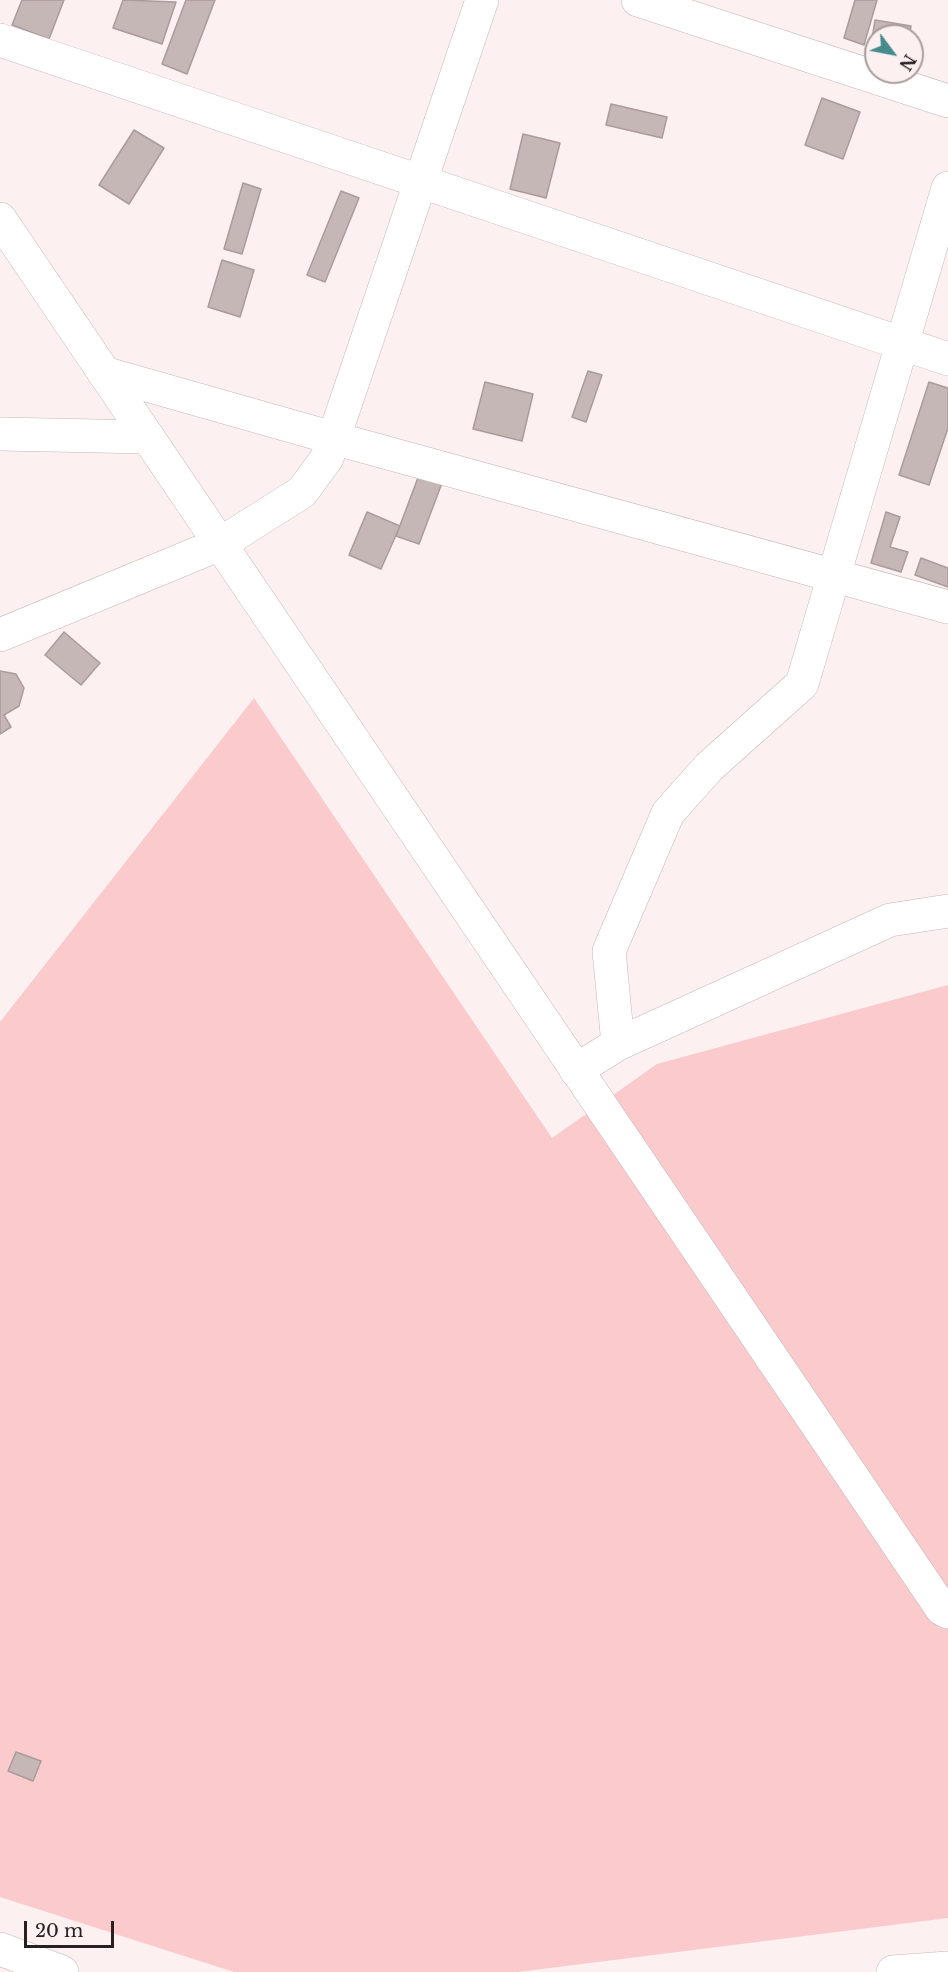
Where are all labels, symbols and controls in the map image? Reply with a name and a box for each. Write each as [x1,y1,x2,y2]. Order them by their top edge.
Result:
north arrow [864,24,924,84]
text: N [895,51,920,74]
scale bar [27,1909,117,1947]
text: 20 m [35,1920,83,1942]

